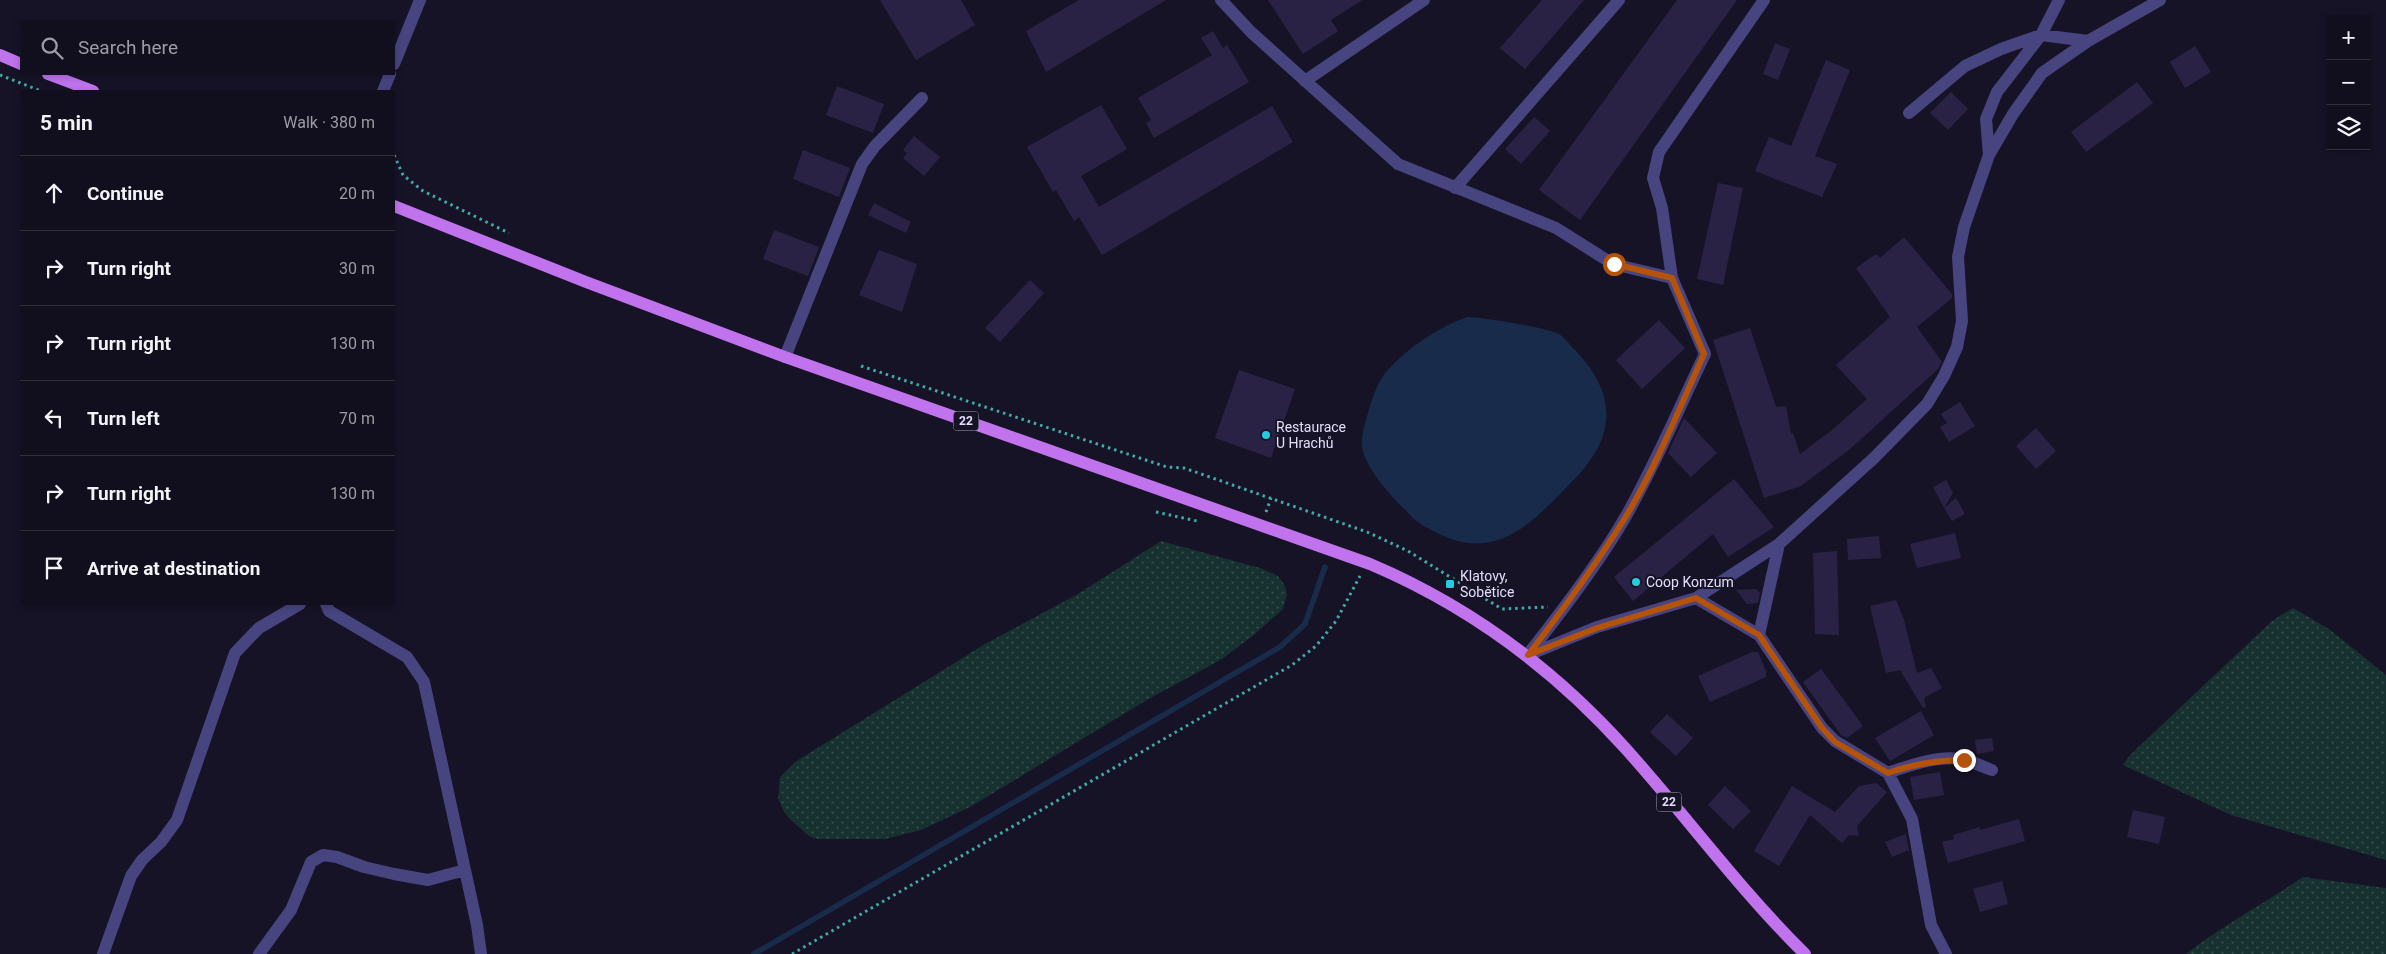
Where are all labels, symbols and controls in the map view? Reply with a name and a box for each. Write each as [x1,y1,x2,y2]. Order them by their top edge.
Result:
map controls [2326,15,2371,150]
button: + [2326,15,2371,60]
search box [20,20,395,75]
icon: search [38,34,66,62]
text: Search here [78,36,178,59]
button: − [2326,60,2371,105]
button: layers [2326,105,2371,150]
text: 5 min [40,111,93,135]
text: Walk · 380 m [283,113,375,132]
icon: ahead [40,179,68,207]
text: Continue [87,182,164,205]
text: 20 m [339,184,375,203]
route start [1603,253,1626,276]
icon: right [40,254,68,282]
text: Turn right [87,257,171,280]
text: 30 m [339,259,375,278]
icon: right [40,329,68,357]
text: Turn right [87,332,171,355]
text: 130 m [330,334,375,353]
icon: left [40,404,68,432]
text: Turn left [87,407,160,430]
text: 70 m [339,409,375,428]
road number: 22 [954,412,978,431]
place label: Restaurace U Hrachů [1276,419,1346,451]
marker: Restaurace U Hrachů [1260,429,1272,441]
icon: right [40,479,68,507]
text: Turn right [87,482,171,505]
text: 130 m [330,484,375,503]
icon: arrive [40,554,68,582]
text: Arrive at destination [87,557,260,580]
place label: Klatovy, Sobětice [1460,568,1514,600]
place label: Coop Konzum [1646,574,1734,590]
marker: Coop Konzum [1630,576,1642,588]
marker: Klatovy, Sobětice [1444,578,1456,590]
route end [1953,749,1976,772]
road number: 22 [1656,792,1682,812]

